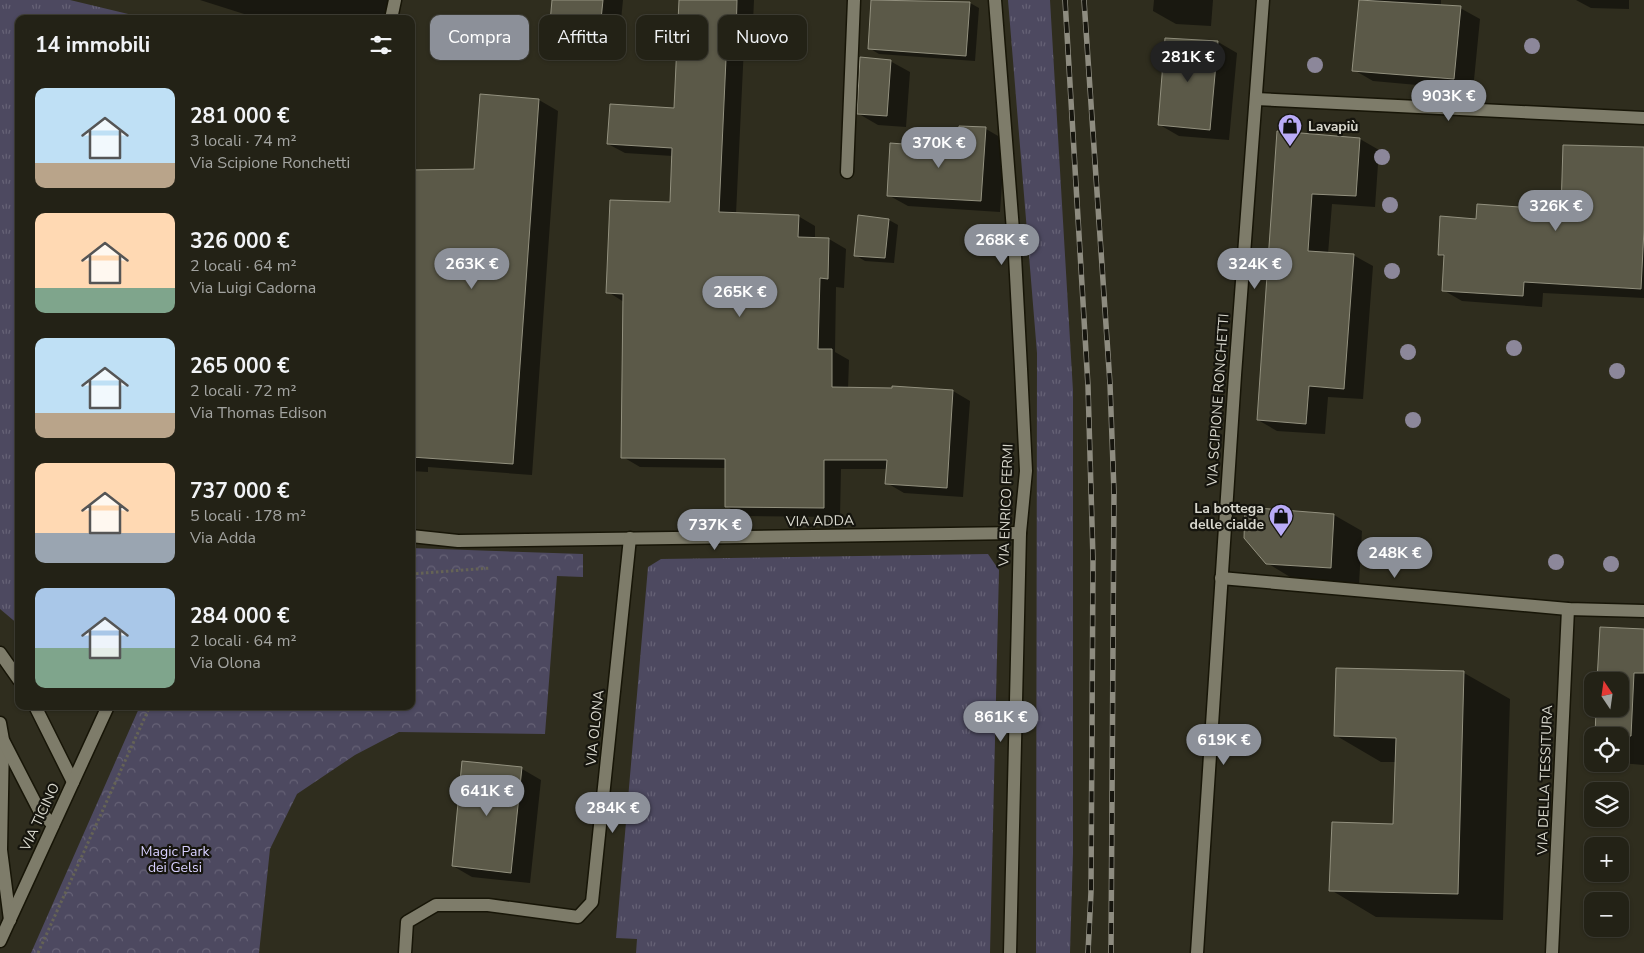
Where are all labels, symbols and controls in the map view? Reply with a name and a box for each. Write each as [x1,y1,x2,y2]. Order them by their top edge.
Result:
chip: Compra [430,15,529,60]
chip: Affitta [539,15,626,60]
chip: Filtri [636,15,708,60]
chip: Nuovo [718,15,807,60]
text: 14 immobili [35,31,150,59]
icon: filters [367,31,395,59]
pin: 281K € [1147,41,1229,83]
text: 281K € [1161,46,1215,68]
pin: 903K € [1408,80,1490,122]
text: 903K € [1422,85,1476,107]
text: 281 000 € [190,102,290,130]
icon: home [75,108,135,168]
shop icon: Lavapiù [1277,113,1303,147]
place label: Lavapiù [1308,117,1358,136]
pin: 370K € [898,126,980,169]
text: 3 locali · 74 m² [190,130,297,152]
text: 370K € [912,132,966,154]
text: Via Scipione Ronchetti [190,152,350,174]
pin: 326K € [1515,190,1597,232]
text: 326K € [1529,195,1583,217]
pin: 268K € [961,224,1043,266]
text: 326 000 € [190,227,290,255]
text: 268K € [975,229,1029,251]
icon: home [75,233,135,293]
pin: 263K € [431,248,513,290]
pin: 324K € [1214,248,1296,290]
text: 263K € [445,253,499,275]
text: 324K € [1228,253,1282,275]
text: 2 locali · 64 m² [190,255,297,277]
pin: 265K € [699,276,781,318]
text: Via Luigi Cadorna [190,277,316,299]
text: 265K € [713,281,767,303]
street label: VIA SCIPIONE RONCHETTI [1202,313,1234,488]
text: 265 000 € [190,352,290,380]
icon: home [75,358,135,418]
text: 2 locali · 72 m² [190,380,297,402]
text: Via Thomas Edison [190,402,327,424]
street label: VIA ENRICO FERMI [994,443,1018,568]
text: 737 000 € [190,477,290,505]
icon: home [75,483,135,543]
place label: La bottega delle cialde [1190,499,1264,534]
shop icon: La bottega delle cialde [1268,503,1294,537]
text: 5 locali · 178 m² [190,505,306,527]
pin: 737K € [674,508,756,551]
street label: VIA ADDA [785,511,854,531]
text: 737K € [688,514,742,536]
text: Via Adda [190,527,256,549]
pin: 248K € [1354,536,1436,579]
text: 248K € [1368,542,1422,564]
text: 284 000 € [190,602,290,630]
icon: home [75,608,135,668]
text: 2 locali · 64 m² [190,630,297,652]
text: Via Olona [190,652,261,674]
north arrow [1584,672,1629,718]
map controls [1584,672,1629,937]
street label: VIA OLONA [581,689,608,768]
pin: 861K € [960,700,1042,743]
street label: VIA DELLA TESSITURA [1533,705,1557,856]
text: 861K € [974,706,1028,728]
pin: 619K € [1183,724,1265,766]
button: locate [1584,727,1629,772]
text: 619K € [1197,729,1251,751]
pin: 641K € [446,774,528,817]
street label: VIA TICINO [16,780,64,855]
text: 641K € [460,780,514,802]
button: layers [1584,782,1629,827]
pin: 284K € [572,792,654,834]
text: 284K € [586,797,640,819]
button: + [1584,837,1629,882]
park label: Magic Park dei Gelsi [141,842,210,877]
button: − [1584,892,1629,937]

